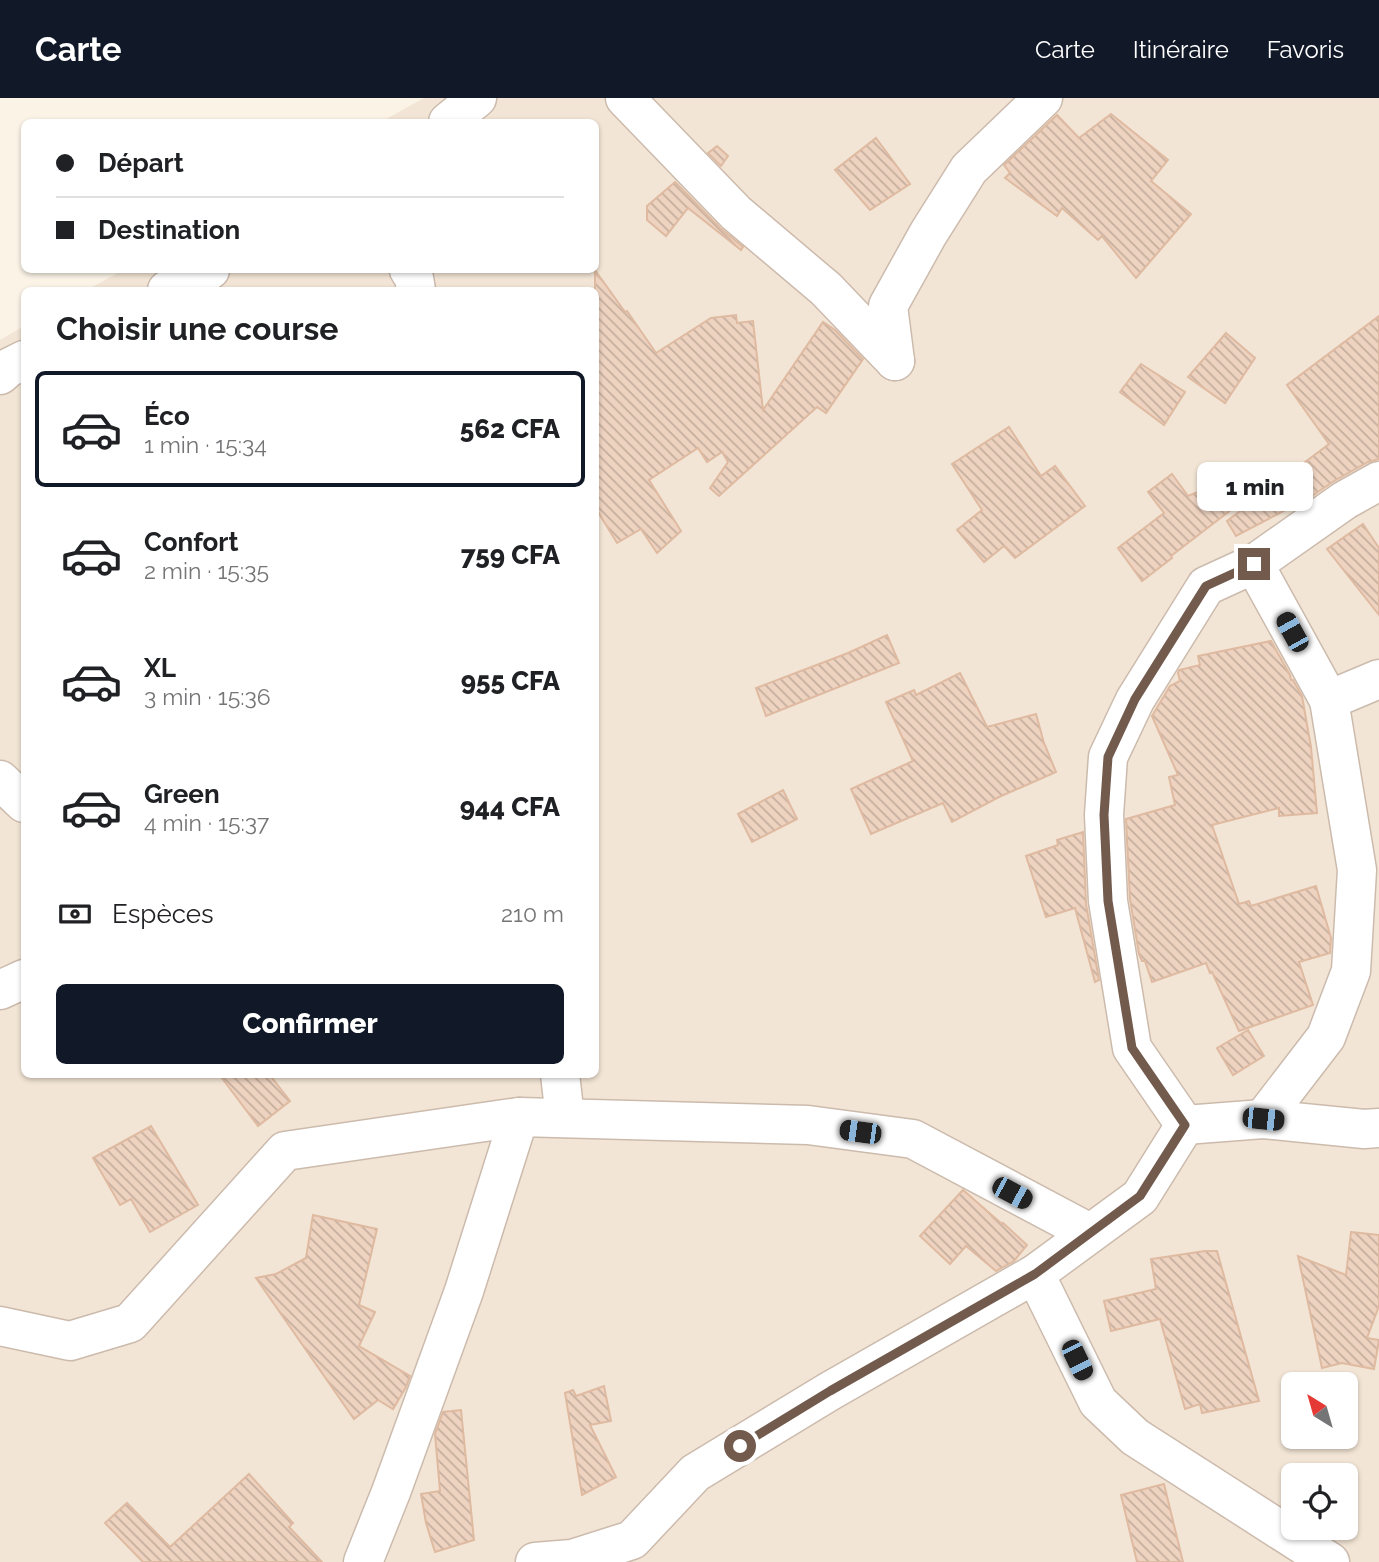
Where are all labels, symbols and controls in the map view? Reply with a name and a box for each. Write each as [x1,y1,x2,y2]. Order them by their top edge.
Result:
text: Carte [35,30,122,69]
text: Carte [1035,35,1095,64]
text: Itinéraire [1133,35,1229,64]
text: Favoris [1267,35,1344,64]
text: Départ [98,148,184,178]
text: Destination [98,215,240,245]
text: Choisir une course [56,310,339,347]
icon: car [60,398,123,461]
text: Éco [144,401,190,431]
text: 562 CFA [460,414,560,444]
text: 1 min · 15:34 [144,431,267,458]
callout: 1 min [1196,462,1312,512]
text: 1 min [1225,473,1285,500]
icon: car [60,524,123,587]
text: Confort [144,527,238,557]
text: 759 CFA [461,540,560,570]
route end [1238,548,1270,580]
text: 2 min · 15:35 [144,557,269,584]
car [1273,609,1312,655]
icon: car [60,650,123,713]
text: XL [144,653,176,683]
text: 955 CFA [461,666,560,696]
text: 3 min · 15:36 [144,683,271,710]
icon: car [60,776,123,839]
text: Green [144,779,220,809]
text: 944 CFA [460,792,560,822]
text: 4 min · 15:37 [144,809,269,836]
icon: cash [56,895,94,933]
text: Espèces [112,899,214,929]
text: 210 m [501,900,564,927]
button: Confirmer [56,984,564,1064]
car [1242,1106,1285,1132]
car [838,1119,883,1145]
car [989,1174,1036,1212]
car [1059,1337,1096,1383]
north arrow [1281,1372,1358,1449]
map controls [1281,1372,1358,1540]
route start [724,1430,756,1462]
button: locate [1281,1463,1358,1540]

